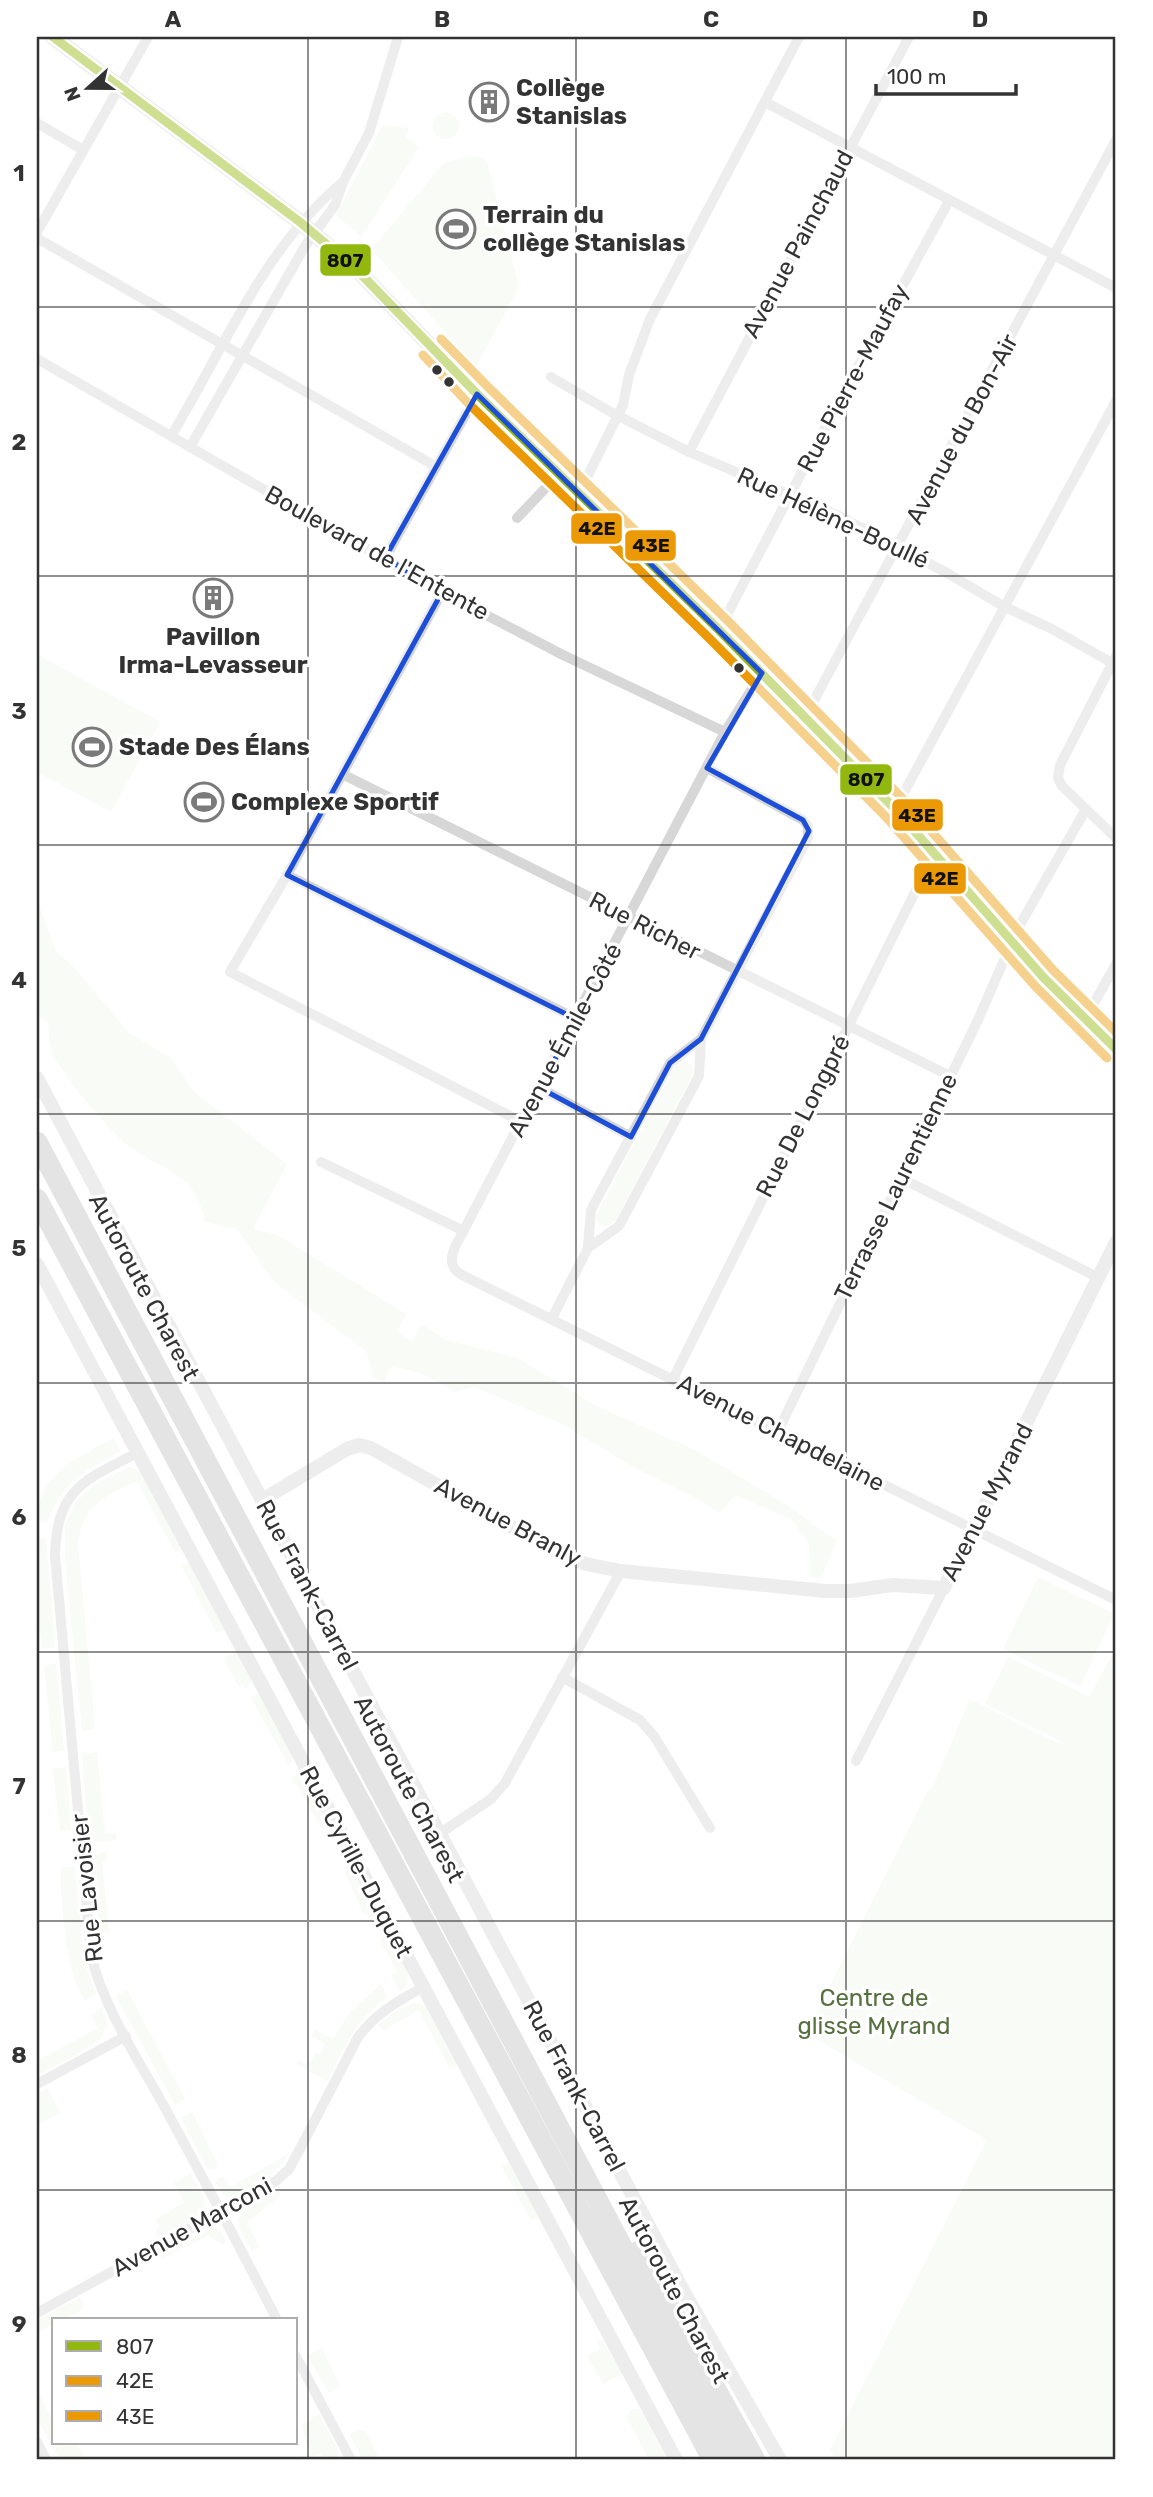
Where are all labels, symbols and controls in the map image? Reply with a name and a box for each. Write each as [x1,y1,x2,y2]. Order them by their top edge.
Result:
text: A [165,5,182,33]
text: B [434,5,450,33]
text: C [703,5,719,33]
text: D [972,5,988,33]
north arrow [52,52,122,122]
scale bar [876,52,1016,96]
text: 100 m [887,64,946,89]
place label: Collège Stanislas [516,74,627,130]
building icon: Collège Stanislas [468,81,510,123]
text: N [59,83,86,104]
street label: Avenue Painchaud [737,145,859,343]
text: 1 [13,159,25,187]
place label: Terrain du collège Stanislas [483,201,686,257]
sports icon: Terrain du collège Stanislas [435,208,477,250]
line badge: 807 [319,243,372,277]
text: 807 [327,249,363,272]
street label: Rue Pierre-Maufay [792,279,914,477]
street label: Avenue du Bon-Air [900,329,1024,529]
unlabelled marker [430,363,444,377]
unlabelled marker [442,375,456,389]
text: 2 [12,428,26,456]
street label: Rue Hélène-Boullé [733,461,933,575]
street label: Boulevard de l'Entente [260,480,494,626]
line badge: 42E [570,512,623,545]
text: 42E [578,517,616,540]
line badge: 43E [624,529,677,562]
text: 43E [632,534,670,557]
building icon: Pavillon Irma-Levasseur [192,577,234,619]
place label: Pavillon Irma-Levasseur [118,623,308,679]
unlabelled marker [732,661,746,675]
text: 3 [11,697,27,725]
sports icon: Stade Des Élans [71,726,113,768]
place label: Stade Des Élans [119,733,310,761]
line badge: 807 [839,763,893,796]
text: 807 [848,768,884,791]
sports icon: Complexe Sportif [183,781,225,823]
place label: Complexe Sportif [231,788,439,816]
line badge: 43E [891,798,944,832]
text: 43E [898,804,936,827]
line badge: 42E [913,862,967,895]
text: 42E [921,867,959,890]
street label: Rue Richer [585,886,705,966]
street label: Avenue Émile-Côté [502,939,628,1141]
text: 4 [11,966,27,994]
street label: Rue De Longpré [750,1030,856,1202]
street label: Terrasse Laurentienne [829,1069,963,1305]
street label: Autoroute Charest [83,1189,205,1385]
text: 5 [12,1234,27,1262]
street label: Avenue Chapdelaine [673,1369,889,1497]
street label: Avenue Myrand [935,1418,1039,1586]
street label: Avenue Branly [430,1472,586,1572]
street label: Rue Frank-Carrel [250,1495,364,1675]
text: 6 [12,1503,27,1531]
street label: Autoroute Charest [348,1691,470,1887]
street label: Rue Cyrille-Duquet [294,1762,418,1962]
text: 7 [12,1772,26,1800]
street label: Rue Lavoisier [65,1812,109,1964]
park label: Centre de glisse Myrand [797,1984,951,2040]
street label: Rue Frank-Carrel [517,1996,631,2176]
text: 8 [11,2041,27,2069]
street label: Avenue Marconi [107,2171,277,2283]
street label: Autoroute Charest [613,2192,735,2388]
text: 9 [12,2310,26,2338]
legend [52,2318,298,2444]
text: 807 [116,2334,154,2359]
text: 42E [116,2368,154,2393]
text: 43E [116,2404,154,2429]

